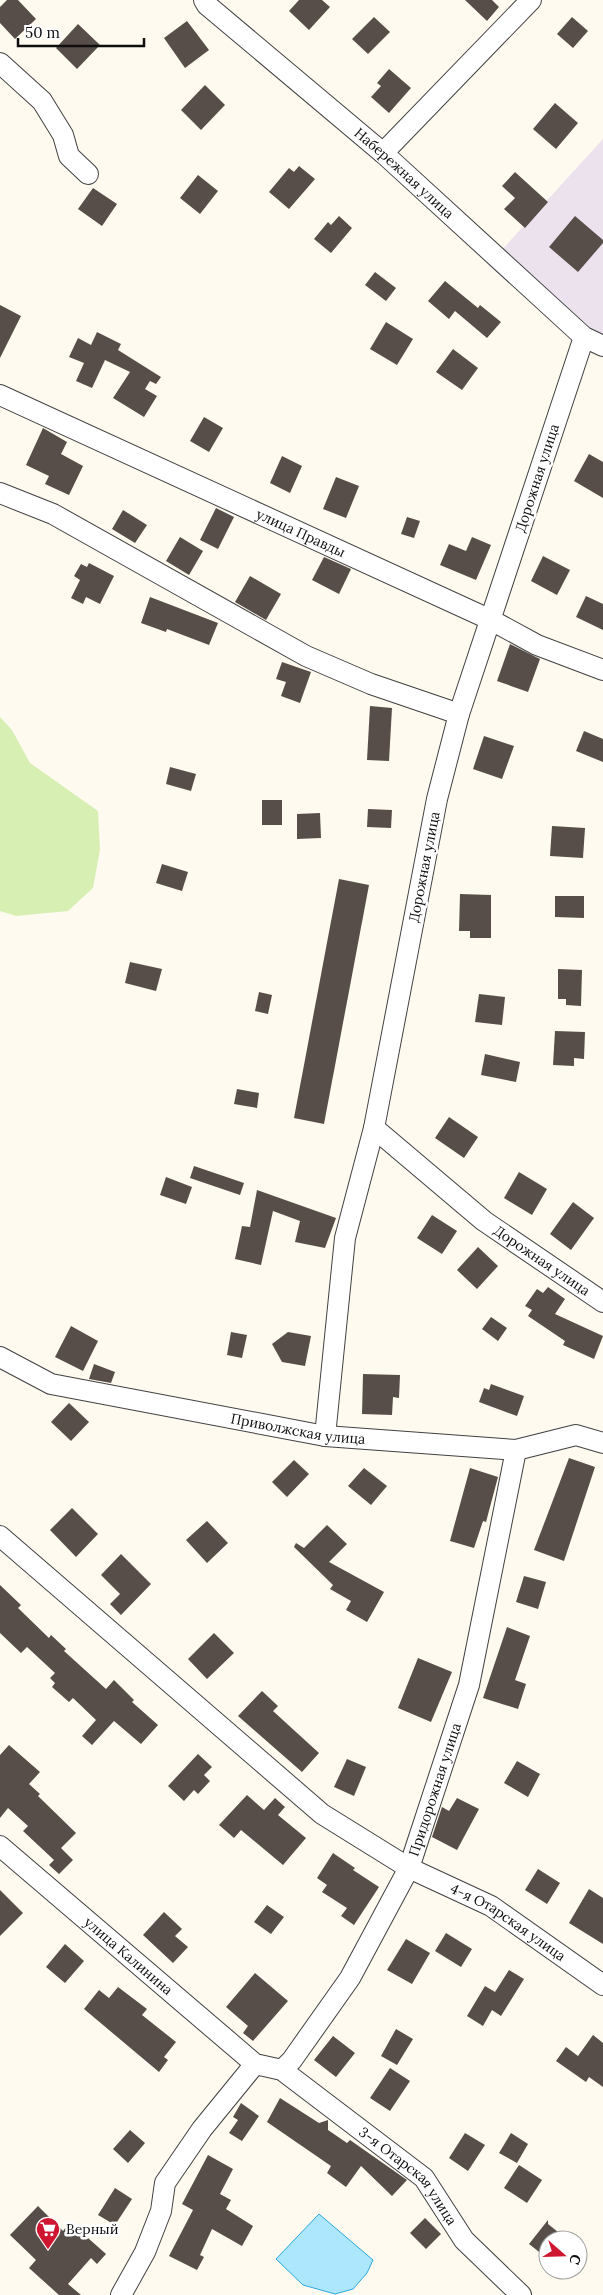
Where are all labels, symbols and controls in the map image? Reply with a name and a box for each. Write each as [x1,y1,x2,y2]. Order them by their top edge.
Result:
scale bar [18,15,144,47]
text: 50 m [25,23,60,42]
street label: Набережная улица [351,124,458,222]
street label: Дорожная улица [511,422,563,534]
street label: улица Правды [253,505,348,561]
street label: Дорожная улица [404,810,444,924]
street label: Дорожная улица [490,1221,594,1300]
street label: Приволжская улица [229,1409,366,1448]
street label: Придорожная улица [404,1721,465,1858]
street label: 4-я Отарская улица [447,1879,569,1965]
street label: улица Калинина [80,1913,177,1999]
street label: 3-я Отарская улица [355,2123,461,2228]
supermarket icon: Верный [35,2216,61,2250]
place label: Верный [66,2220,119,2238]
north arrow [538,2230,588,2280]
text: С [565,2252,585,2267]

